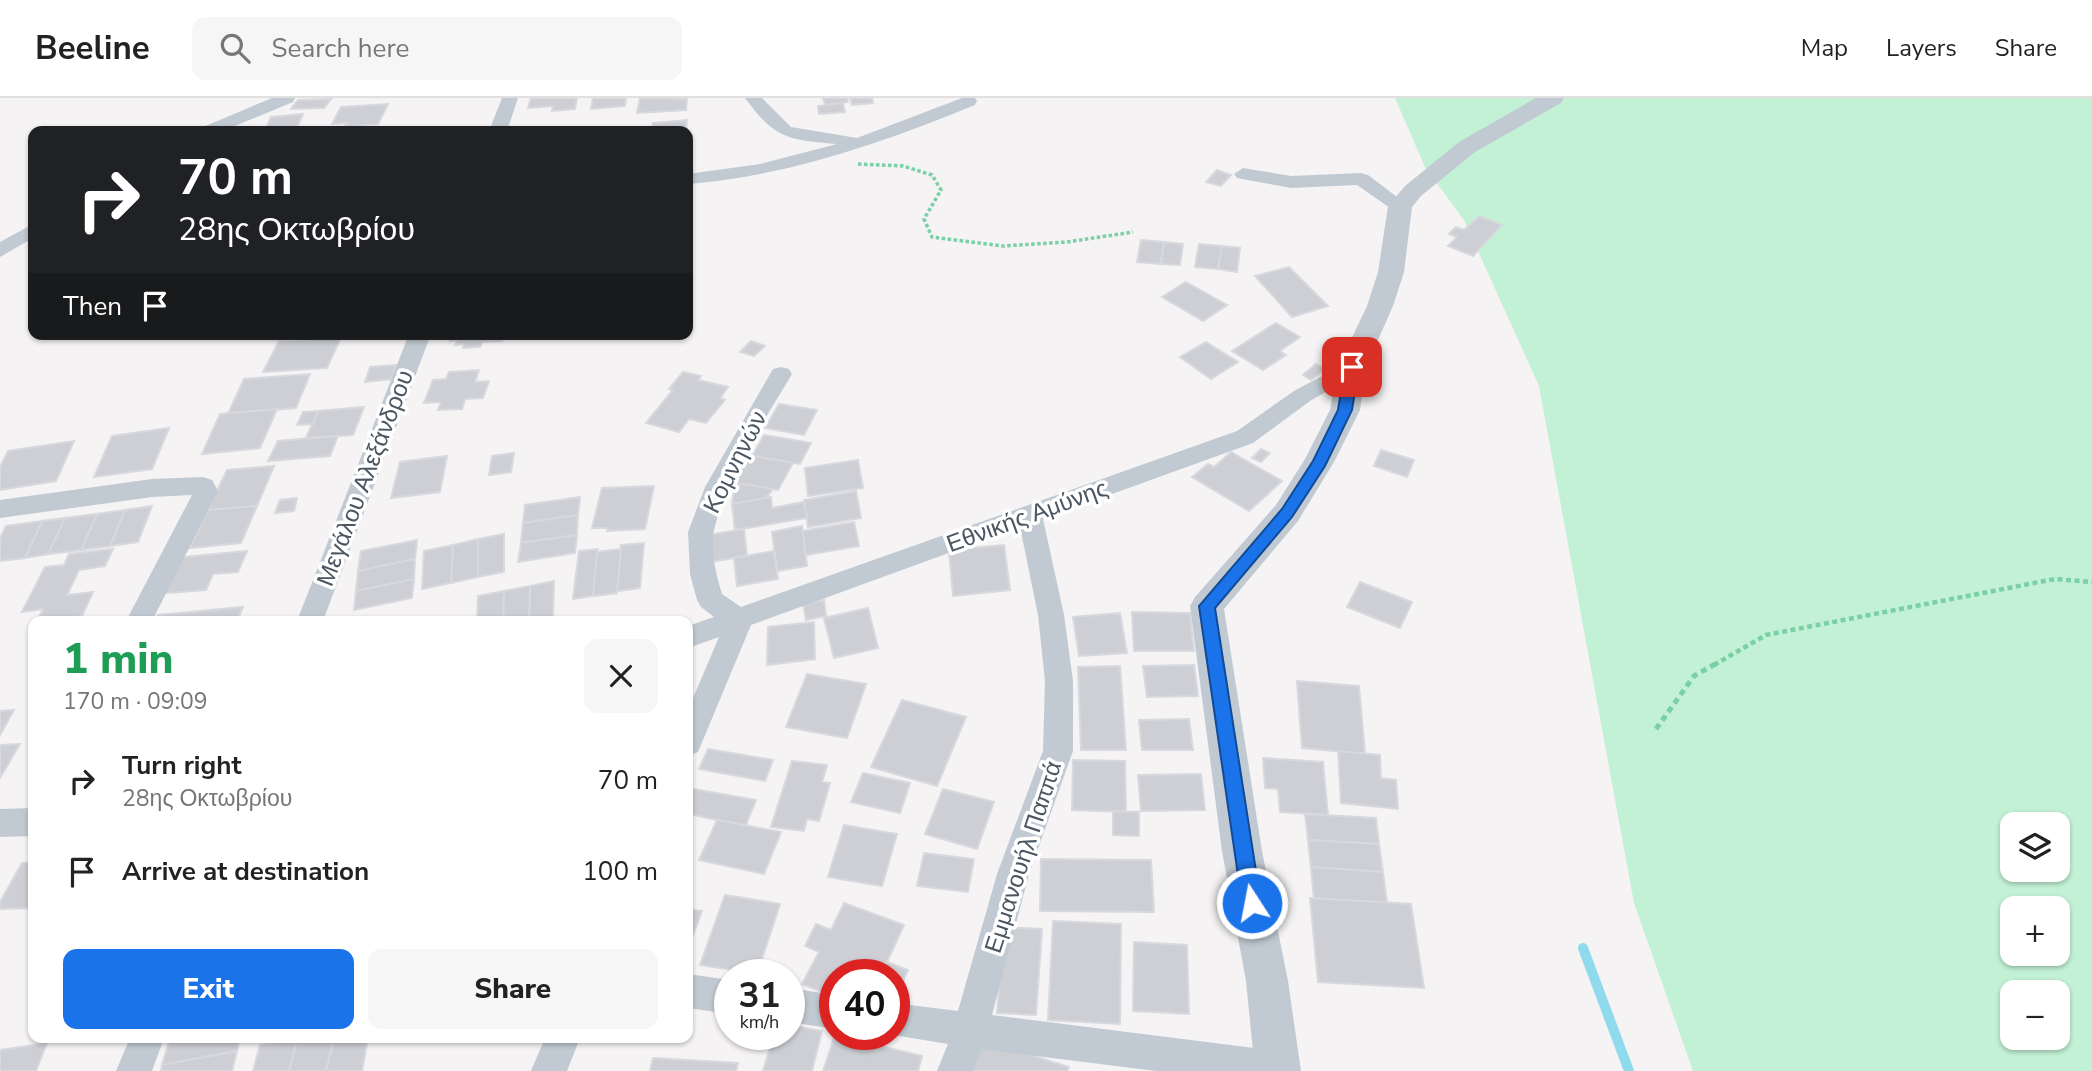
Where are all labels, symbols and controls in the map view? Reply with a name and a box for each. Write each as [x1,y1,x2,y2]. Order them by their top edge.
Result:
search box [192,17,682,80]
text: Beeline [35,26,150,71]
icon: search [216,29,254,67]
text: Search here [272,31,409,66]
text: Map [1801,32,1848,64]
text: Layers [1886,32,1957,64]
text: Share [1995,32,2057,64]
text: 70 m [178,144,293,211]
icon: right [63,154,154,245]
text: 28ης Οκτωβρίου [178,208,415,251]
icon: arrive [136,287,174,325]
text: Then [63,289,122,324]
pin [1322,337,1382,397]
icon: arrive [1333,348,1371,386]
street label: Μεγάλου Αλεξάνδρου [309,365,421,591]
street label: Κομνηνών [696,405,774,519]
street label: Εθνικής Αμύνης [942,472,1112,560]
text: 1 min [63,631,173,688]
button: close [584,639,658,713]
text: 170 m · 09:09 [63,686,208,717]
text: Turn right [122,748,241,783]
street label: Εμμανουήλ Παππά [977,757,1069,957]
icon: right [63,762,101,800]
text: 70 m [598,763,658,798]
text: 28ης Οκτωβρίου [122,783,292,814]
map controls [2000,812,2070,1050]
button: layers [2000,812,2070,882]
icon: arrive [63,853,101,891]
text: Arrive at destination [122,854,369,889]
text: 100 m [582,854,658,889]
position arrow [1215,866,1289,940]
button: + [2000,896,2070,966]
button: Exit [63,949,354,1029]
button: Share [368,949,658,1029]
speed limit sign: 40 [819,959,910,1050]
text: 31 [738,972,781,1019]
button: − [2000,980,2070,1050]
text: km/h [740,1010,779,1034]

